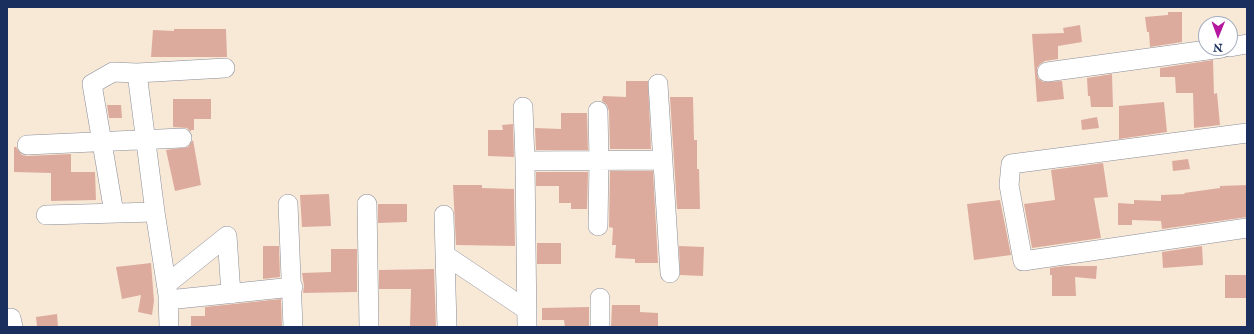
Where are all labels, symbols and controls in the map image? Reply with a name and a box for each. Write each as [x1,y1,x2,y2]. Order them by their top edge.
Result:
north arrow [1198,16,1238,56]
text: N [1213,40,1223,54]

